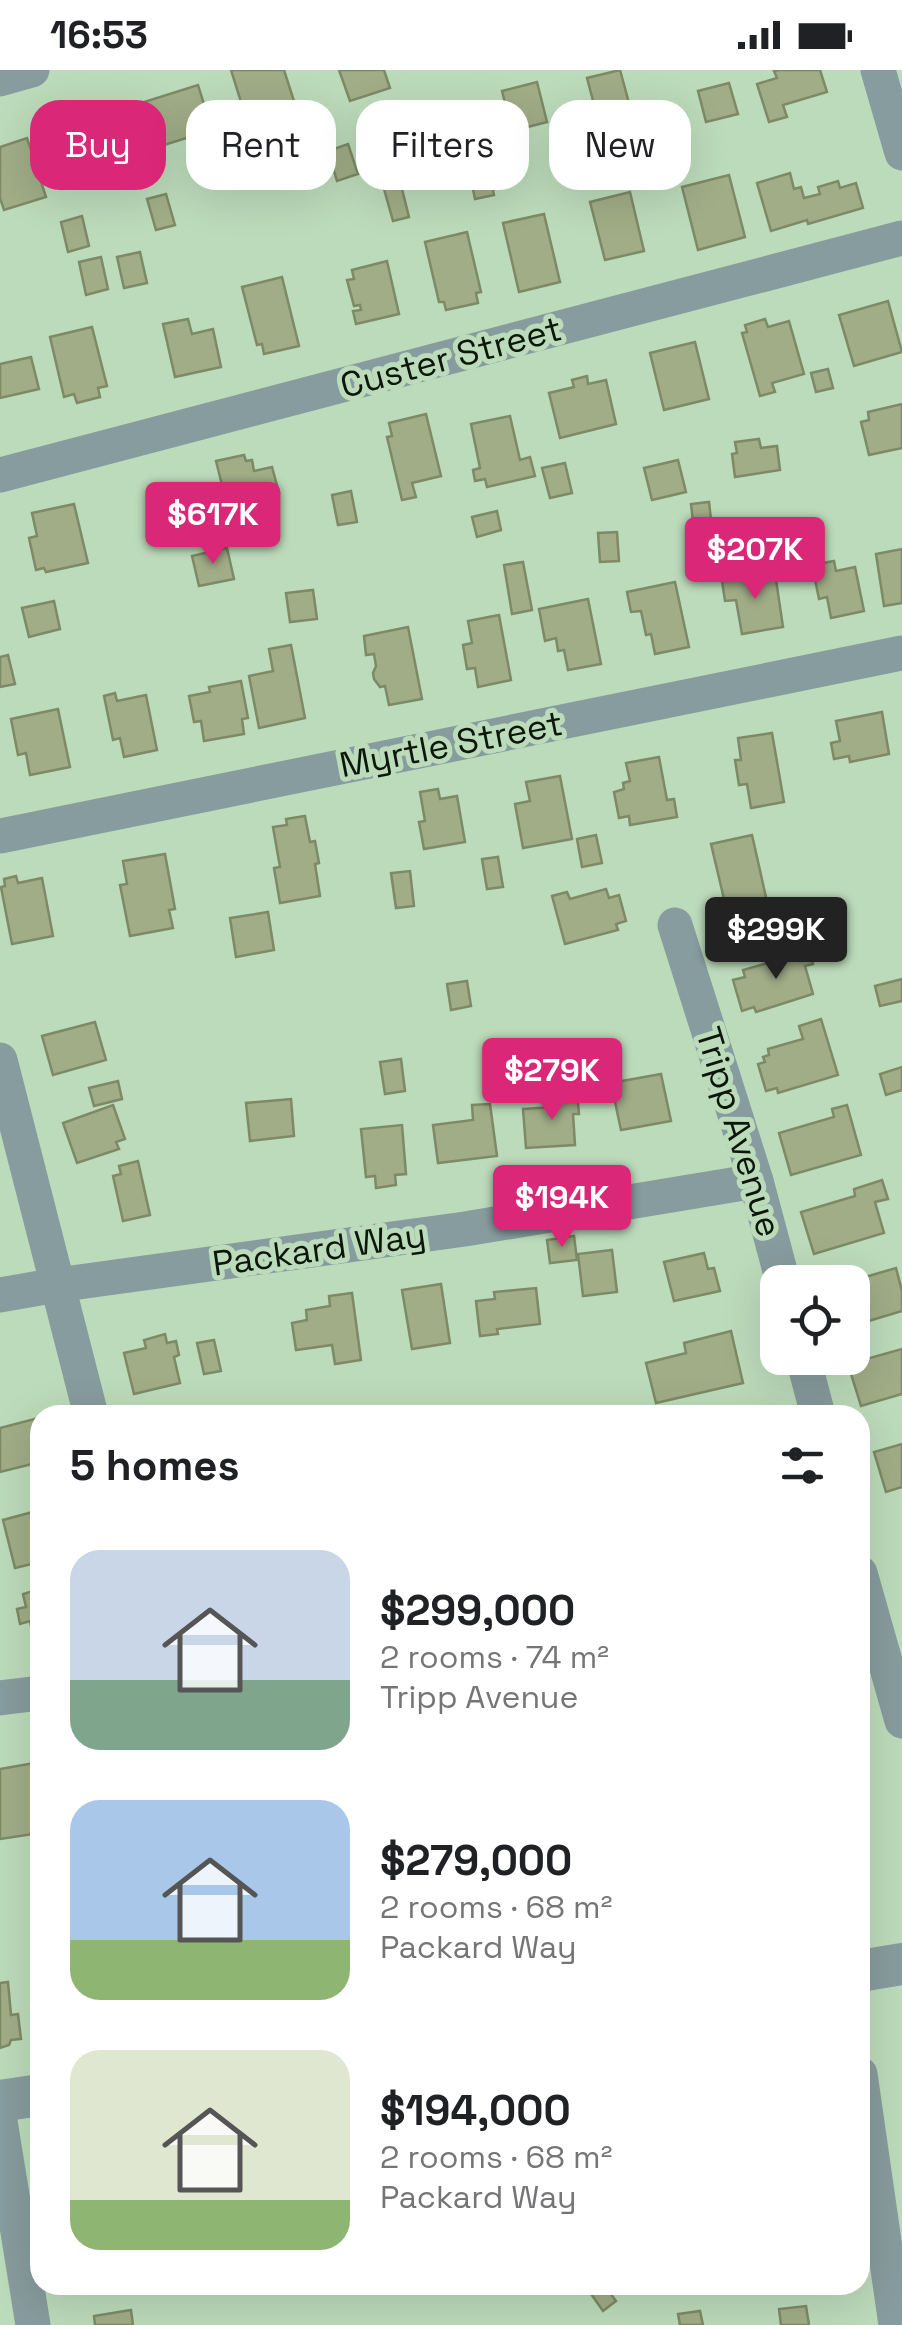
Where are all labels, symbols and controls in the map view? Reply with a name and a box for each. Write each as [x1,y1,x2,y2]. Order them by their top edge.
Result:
text: 16:53 [50,11,148,59]
chip: Buy [30,100,166,190]
chip: Rent [186,100,336,190]
chip: Filters [356,100,529,190]
chip: New [549,100,691,190]
street label: Custer Street [336,306,566,408]
pin: $617K [143,482,283,567]
text: $617K [167,494,259,534]
pin: $207K [685,517,825,602]
text: $207K [707,529,803,569]
street label: Myrtle Street [336,701,566,787]
pin: $299K [706,897,846,982]
text: $299K [727,909,825,949]
street label: Tripp Avenue [686,1022,792,1242]
pin: $279K [482,1038,622,1123]
text: $279K [504,1050,600,1090]
pin: $194K [492,1165,632,1250]
text: $194K [515,1177,609,1217]
street label: Packard Way [209,1212,429,1286]
map controls [760,1265,870,1375]
button: locate [760,1265,870,1375]
icon: filters [775,1438,830,1493]
text: 5 homes [70,1439,240,1492]
text: $299,000 [380,1584,575,1637]
icon: home [150,1590,270,1710]
text: 2 rooms · 74 m² [380,1637,609,1677]
text: Tripp Avenue [380,1677,578,1717]
text: $279,000 [380,1834,572,1887]
icon: home [150,1840,270,1960]
text: 2 rooms · 68 m² [380,1887,612,1927]
text: Packard Way [380,1927,577,1967]
text: $194,000 [380,2084,571,2137]
icon: home [150,2090,270,2210]
text: 2 rooms · 68 m² [380,2137,612,2177]
text: Packard Way [380,2177,577,2217]

